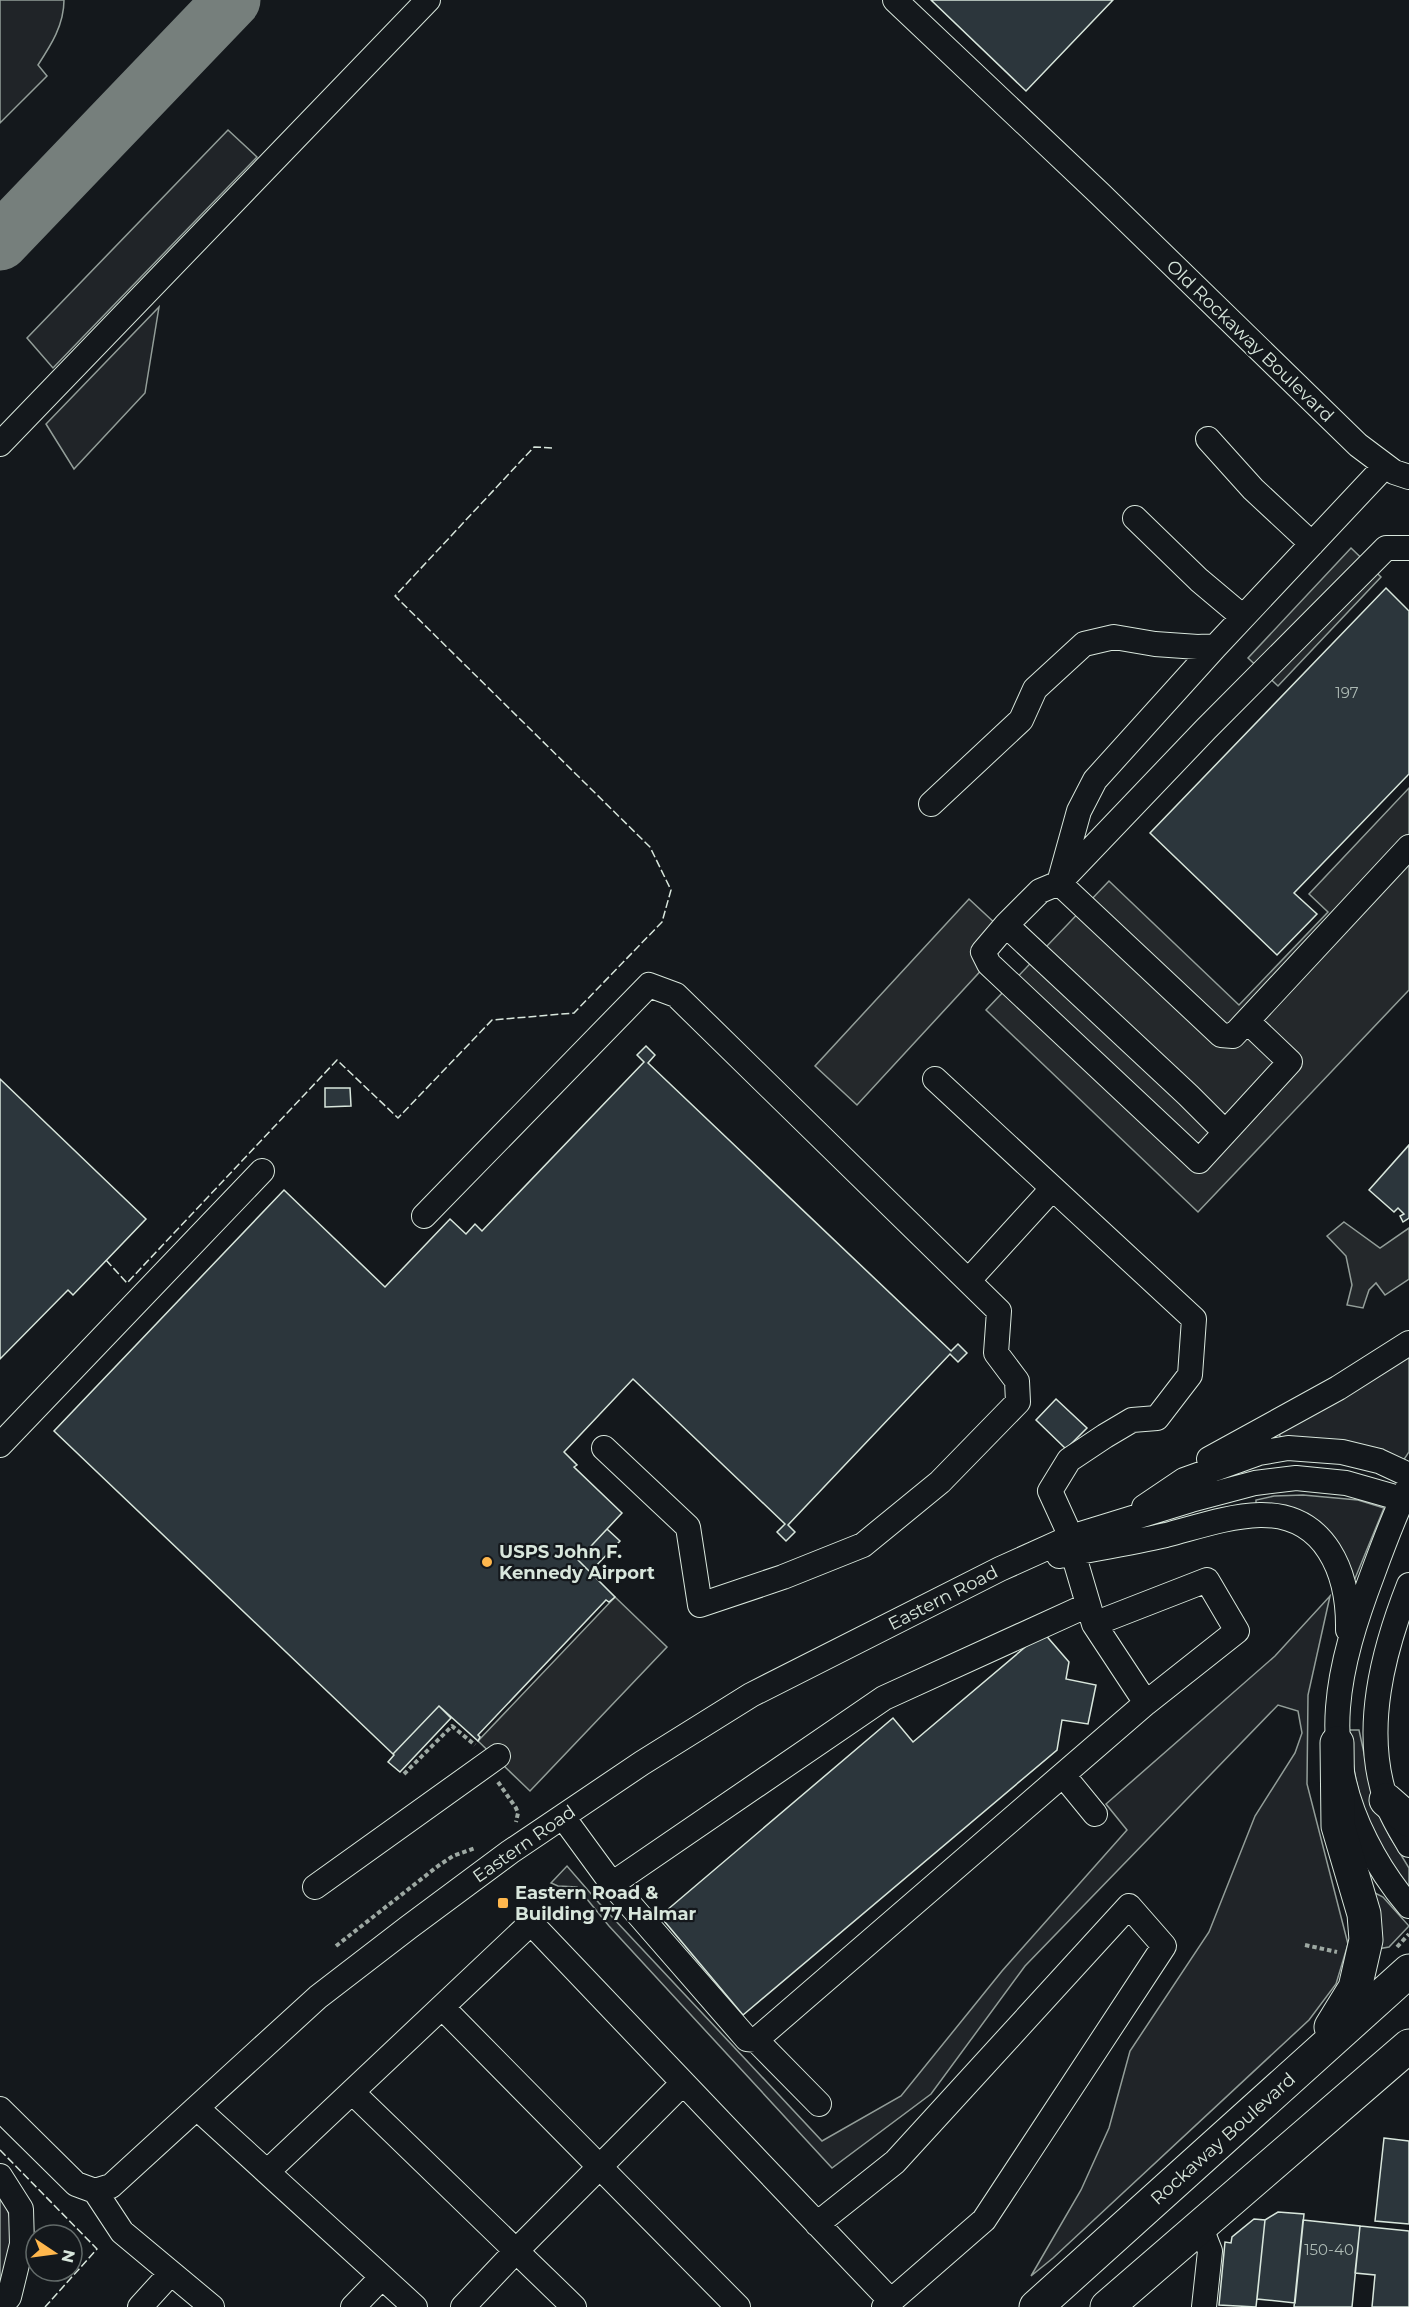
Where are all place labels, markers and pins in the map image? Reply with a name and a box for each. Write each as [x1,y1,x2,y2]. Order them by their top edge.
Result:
place label: USPS John F. Kennedy Airport [499,1541,655,1584]
marker: USPS John F. Kennedy Airport [480,1555,494,1569]
place label: Eastern Road & Building 77 Halmar [515,1882,697,1925]
marker: Eastern Road & Building 77 Halmar [496,1896,510,1910]

